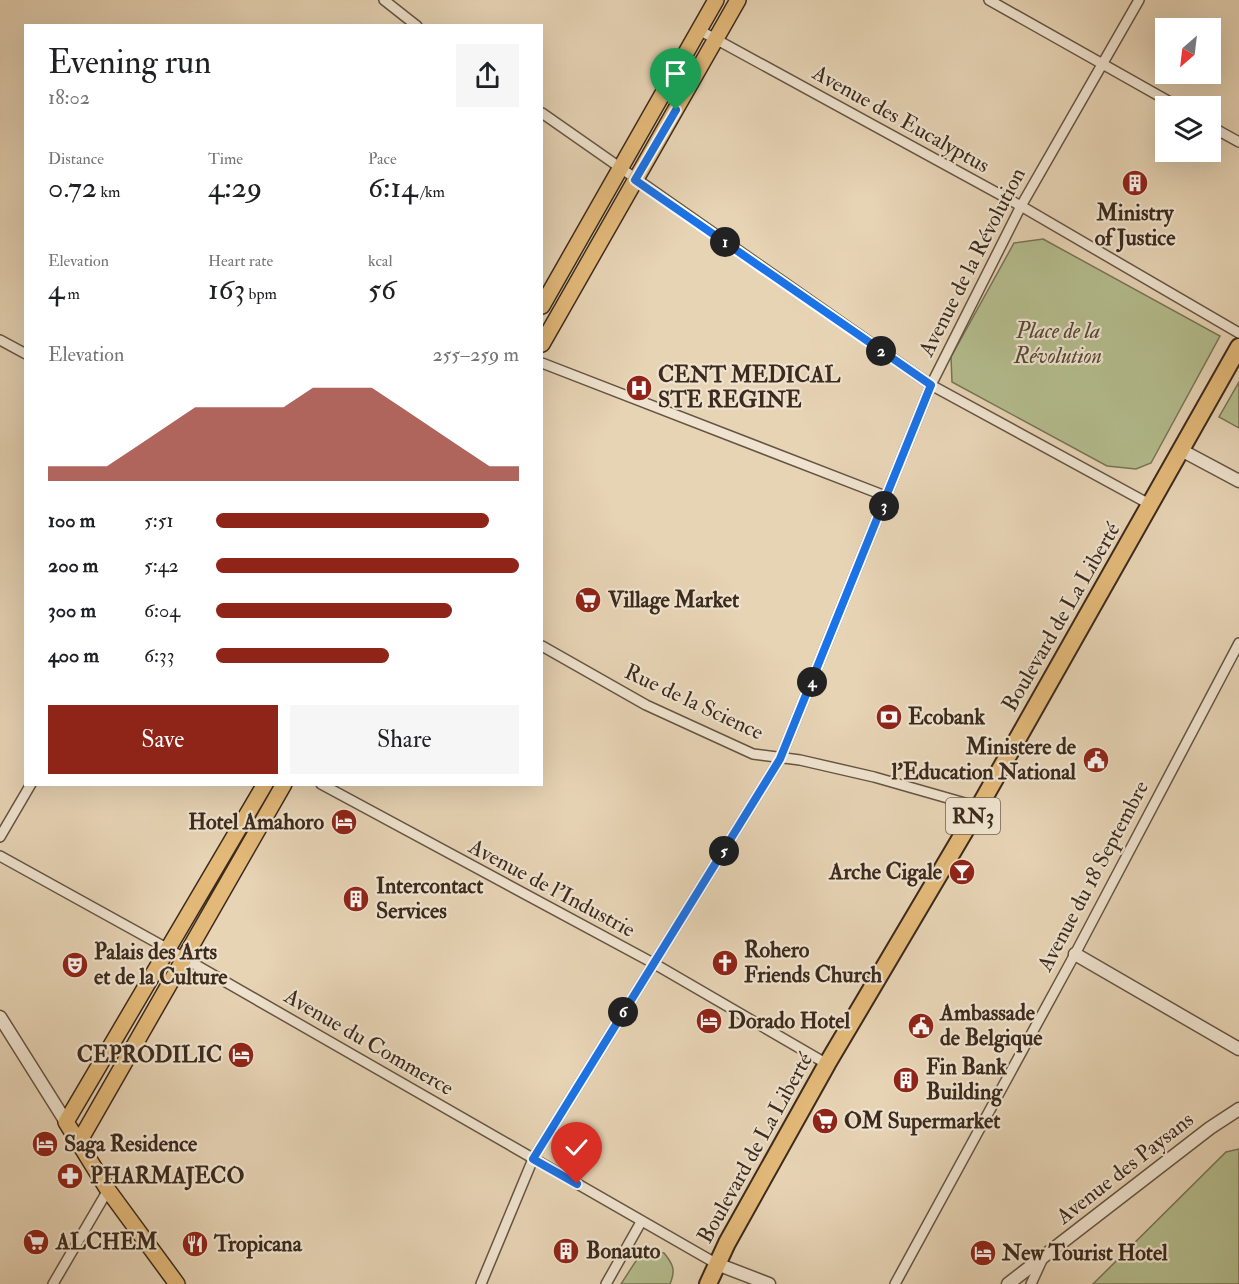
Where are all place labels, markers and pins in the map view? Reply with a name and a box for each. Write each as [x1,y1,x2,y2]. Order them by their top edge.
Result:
pin [650,48,701,110]
building icon: Ministry of Justice [1120,168,1150,198]
place label: Ministry of Justice [1095,199,1176,253]
pin: 1 [710,227,740,257]
pin: 2 [866,336,896,366]
place label: CENT MEDICAL STE REGINE [658,361,840,414]
hospital icon: CENT MEDICAL STE REGINE [624,373,654,403]
pin: 3 [869,491,899,521]
supermarket icon: Village Market [573,585,603,615]
place label: Village Market [607,586,740,615]
pin: 4 [797,667,827,697]
bank icon: Ecobank [874,702,904,732]
place label: Ecobank [908,703,985,731]
place label: Ministere de l'Education National [891,733,1077,786]
public building icon: Ministere de l'Education National [1081,745,1111,775]
hotel icon: Hotel Amahoro [329,807,359,837]
place label: Hotel Amahoro [188,808,324,836]
pin: 5 [709,836,739,866]
bar icon: Arche Cigale [947,857,977,887]
place label: Arche Cigale [828,858,943,887]
place label: Intercontact Services [376,872,484,925]
building icon: Intercontact Services [341,884,371,914]
place label: Rohero Friends Church [744,936,883,989]
place label: Palais des Arts et de la Culture [94,938,228,991]
church icon: Rohero Friends Church [710,948,740,978]
theatre icon: Palais des Arts et de la Culture [60,950,90,980]
pin: 6 [608,997,638,1027]
place label: Ambassade de Belgique [939,999,1043,1053]
hotel icon: Dorado Hotel [694,1006,724,1036]
place label: Dorado Hotel [728,1007,850,1035]
public building icon: Ambassade de Belgique [906,1011,936,1041]
hotel icon: CEPRODILIC [226,1040,256,1070]
place label: CEPRODILIC [77,1041,222,1069]
place label: Fin Bank Building [926,1053,1007,1107]
building icon: Fin Bank Building [891,1065,921,1095]
supermarket icon: OM Supermarket [810,1106,840,1136]
place label: OM Supermarket [844,1107,1001,1136]
pin [551,1122,602,1184]
hotel icon: Saga Residence [30,1129,60,1159]
place label: Saga Residence [64,1130,198,1159]
pharmacy icon: PHARMAJECO [55,1161,85,1191]
place label: PHARMAJECO [90,1162,244,1191]
supermarket icon: ALCHEM [21,1227,51,1257]
place label: ALCHEM [55,1228,157,1256]
restaurant icon: Tropicana [180,1229,210,1259]
place label: Tropicana [213,1230,303,1259]
building icon: Bonauto [551,1236,581,1266]
place label: Bonauto [586,1237,661,1265]
hotel icon: New Tourist Hotel [968,1238,998,1268]
place label: New Tourist Hotel [1001,1239,1168,1267]

